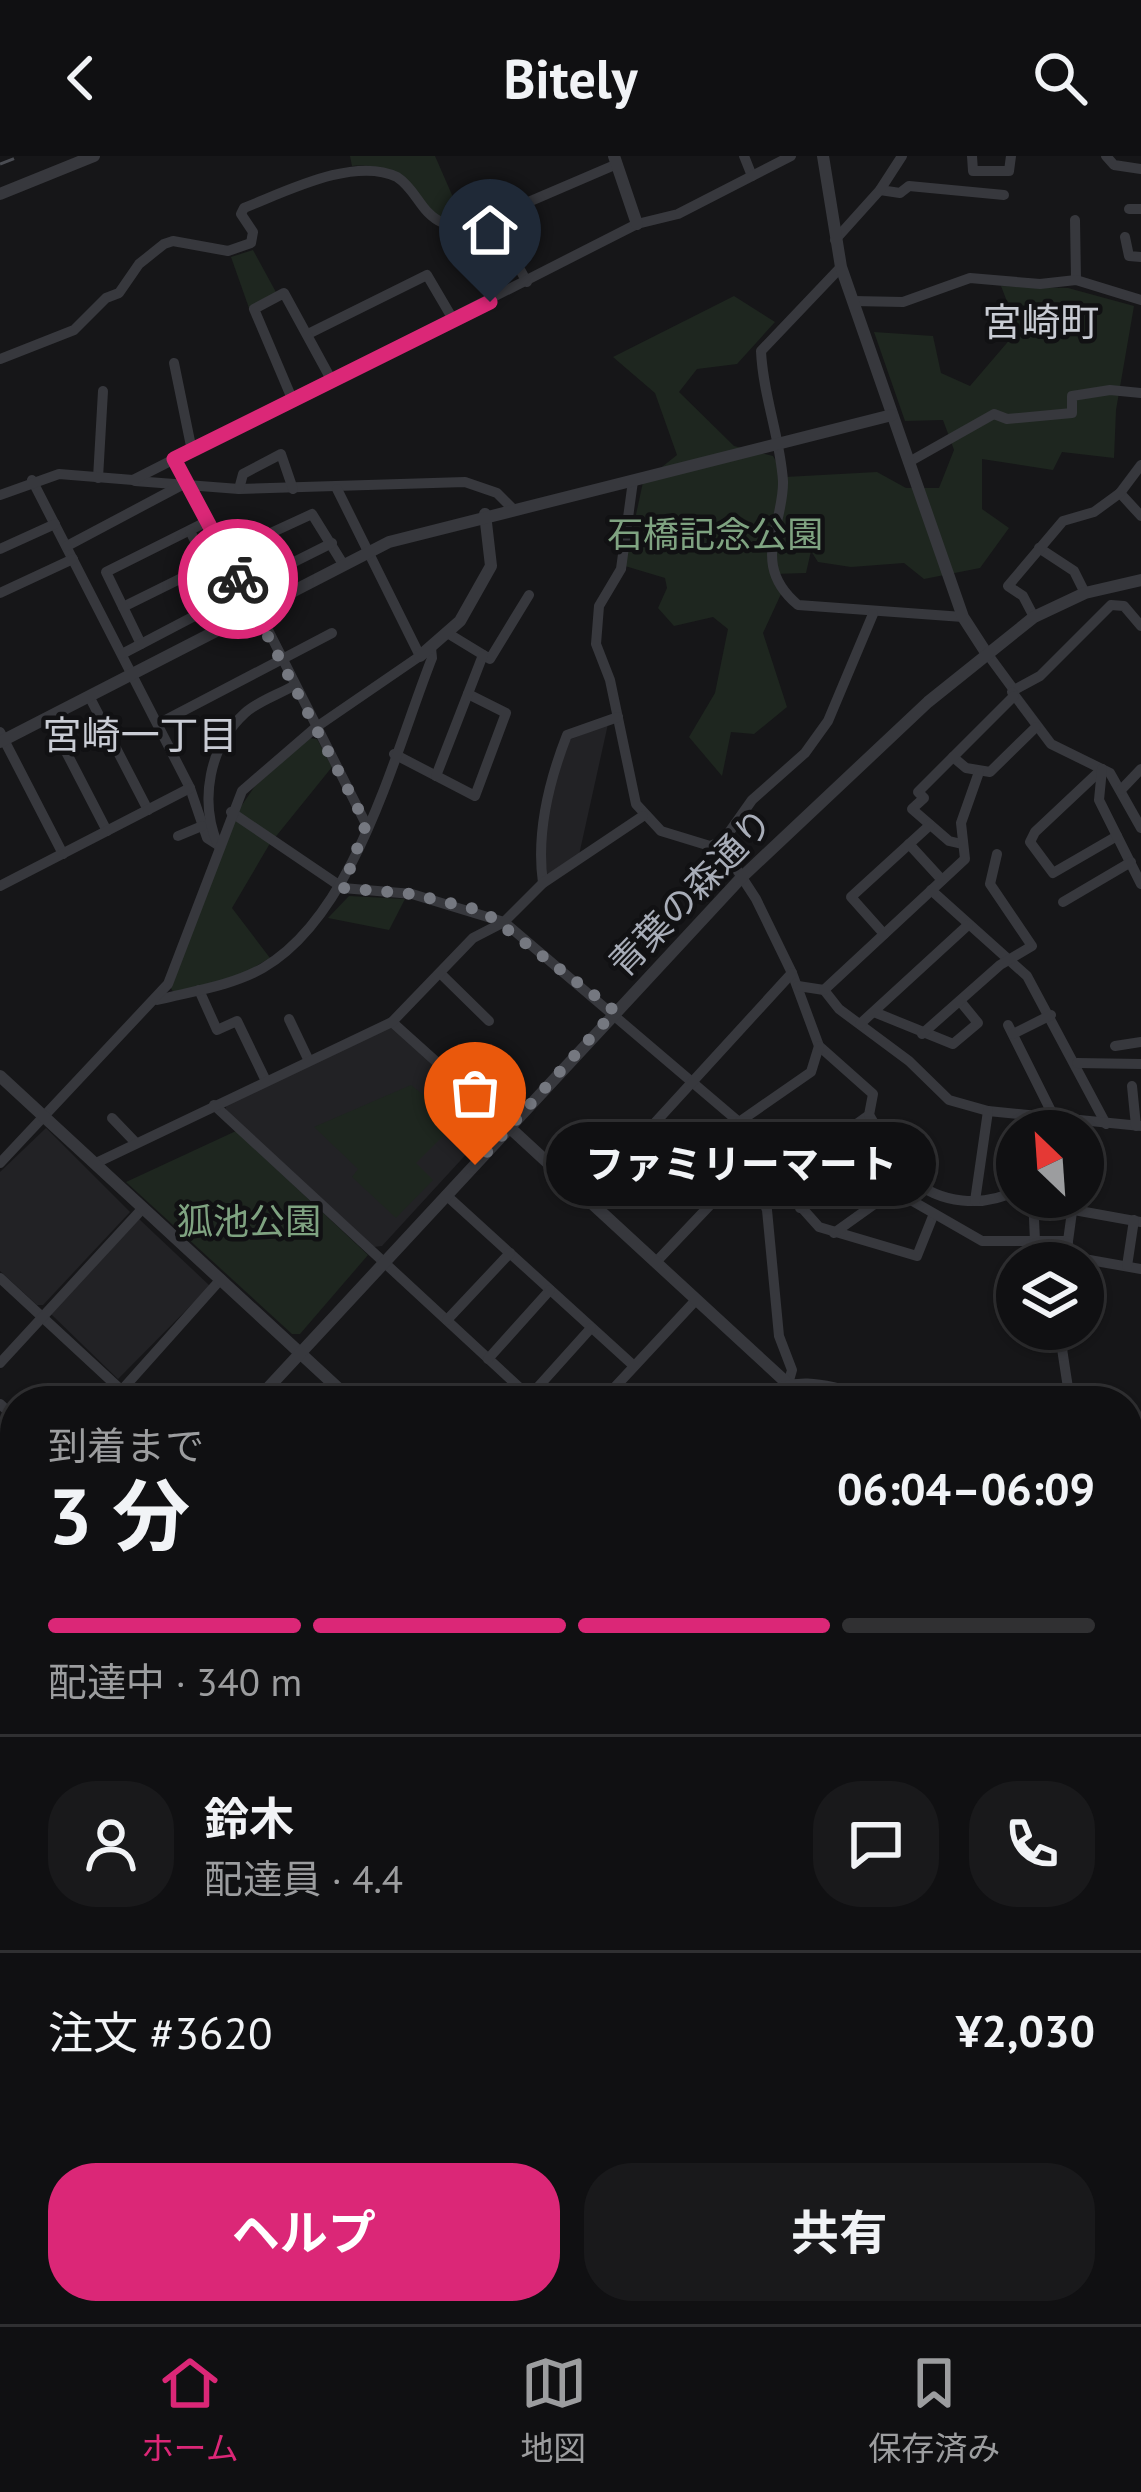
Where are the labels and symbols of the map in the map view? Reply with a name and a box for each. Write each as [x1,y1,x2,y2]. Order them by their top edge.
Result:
pin [439,179,541,302]
district label: 宮崎町 [982,296,1100,347]
park label: 石橋記念公園 [607,510,823,557]
courier [178,519,298,639]
district label: 宮崎一丁目 [42,709,238,760]
street label: 青葉の森通り [598,798,782,986]
pin [424,1042,526,1165]
north arrow [996,1110,1104,1218]
callout: ファミリーマート [547,1123,937,1207]
park label: 狐池公園 [177,1197,321,1244]

